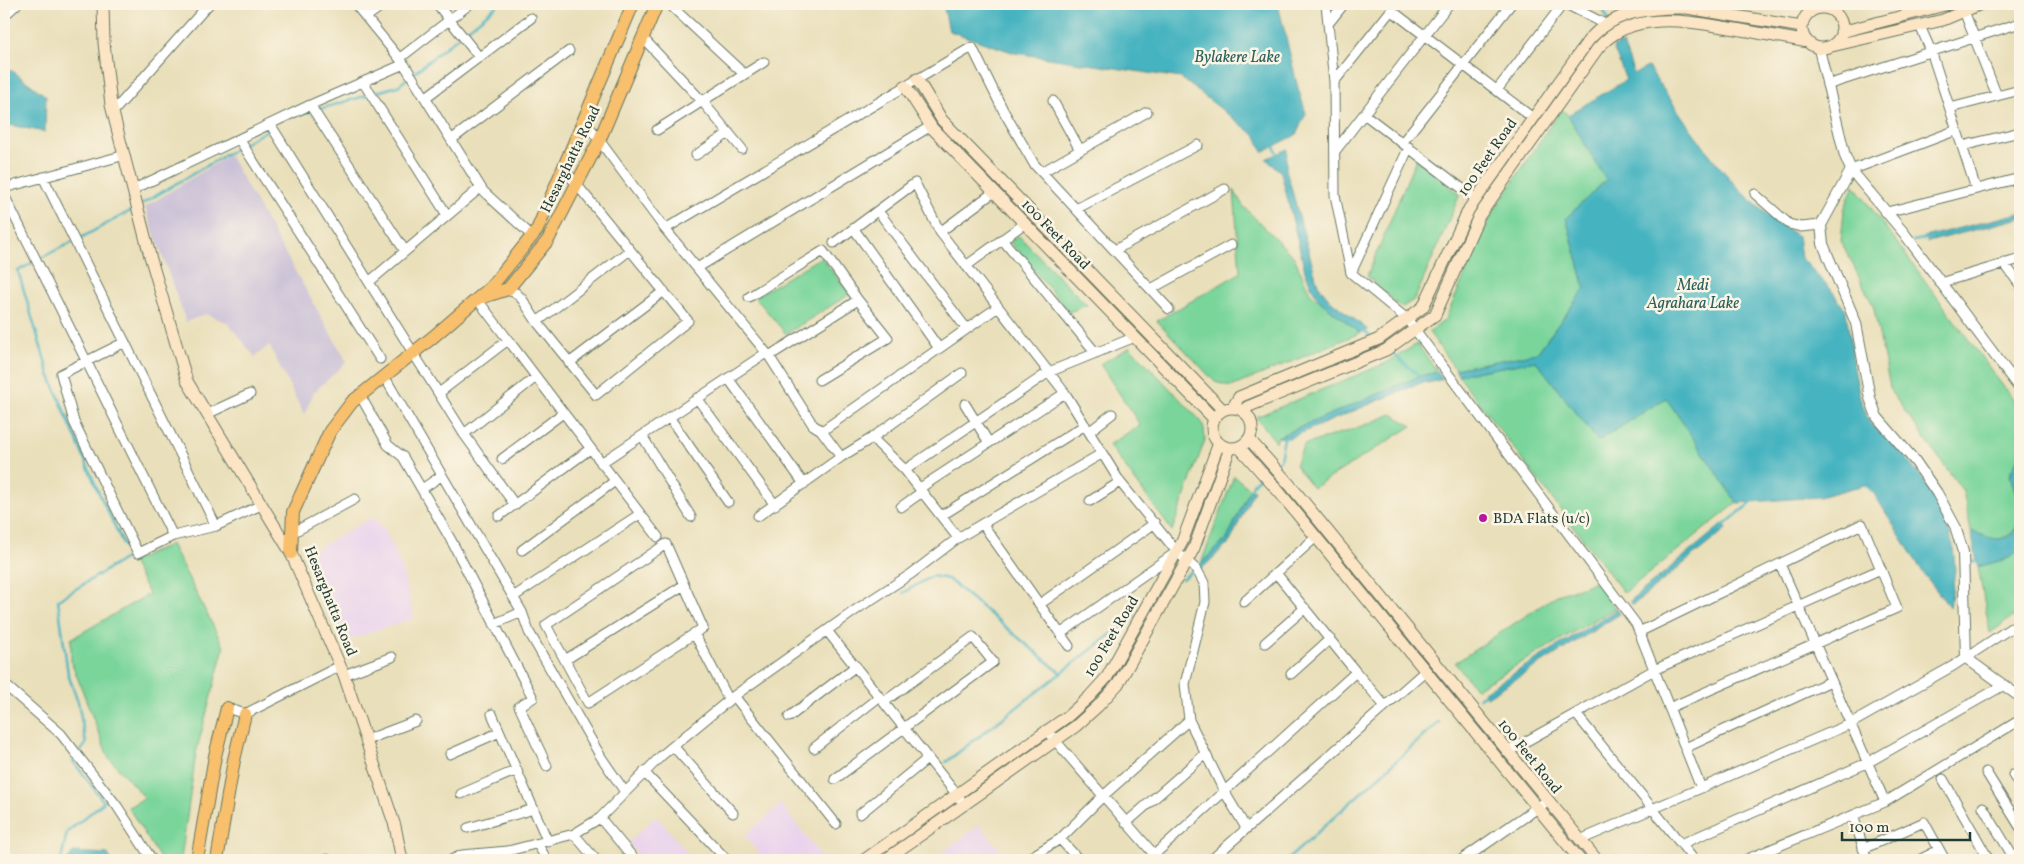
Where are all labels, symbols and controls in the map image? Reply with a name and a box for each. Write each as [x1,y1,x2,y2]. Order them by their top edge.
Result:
water label: Bylakere Lake [1194,47,1280,69]
street label: Hesarghatta Road [536,102,606,217]
street label: 100 Feet Road [1453,114,1523,201]
street label: 100 Feet Road [1016,195,1094,275]
water label: Medi Agrahara Lake [1646,275,1739,315]
place label: BDA Flats (u/c) [1493,509,1590,530]
marker: BDA Flats (u/c) [1477,512,1489,524]
street label: Hesarghatta Road [298,543,361,660]
street label: 100 Feet Road [1080,592,1145,681]
street label: 100 Feet Road [1492,715,1566,799]
scale bar [1842,809,1969,841]
text: 100 m [1849,818,1889,839]

